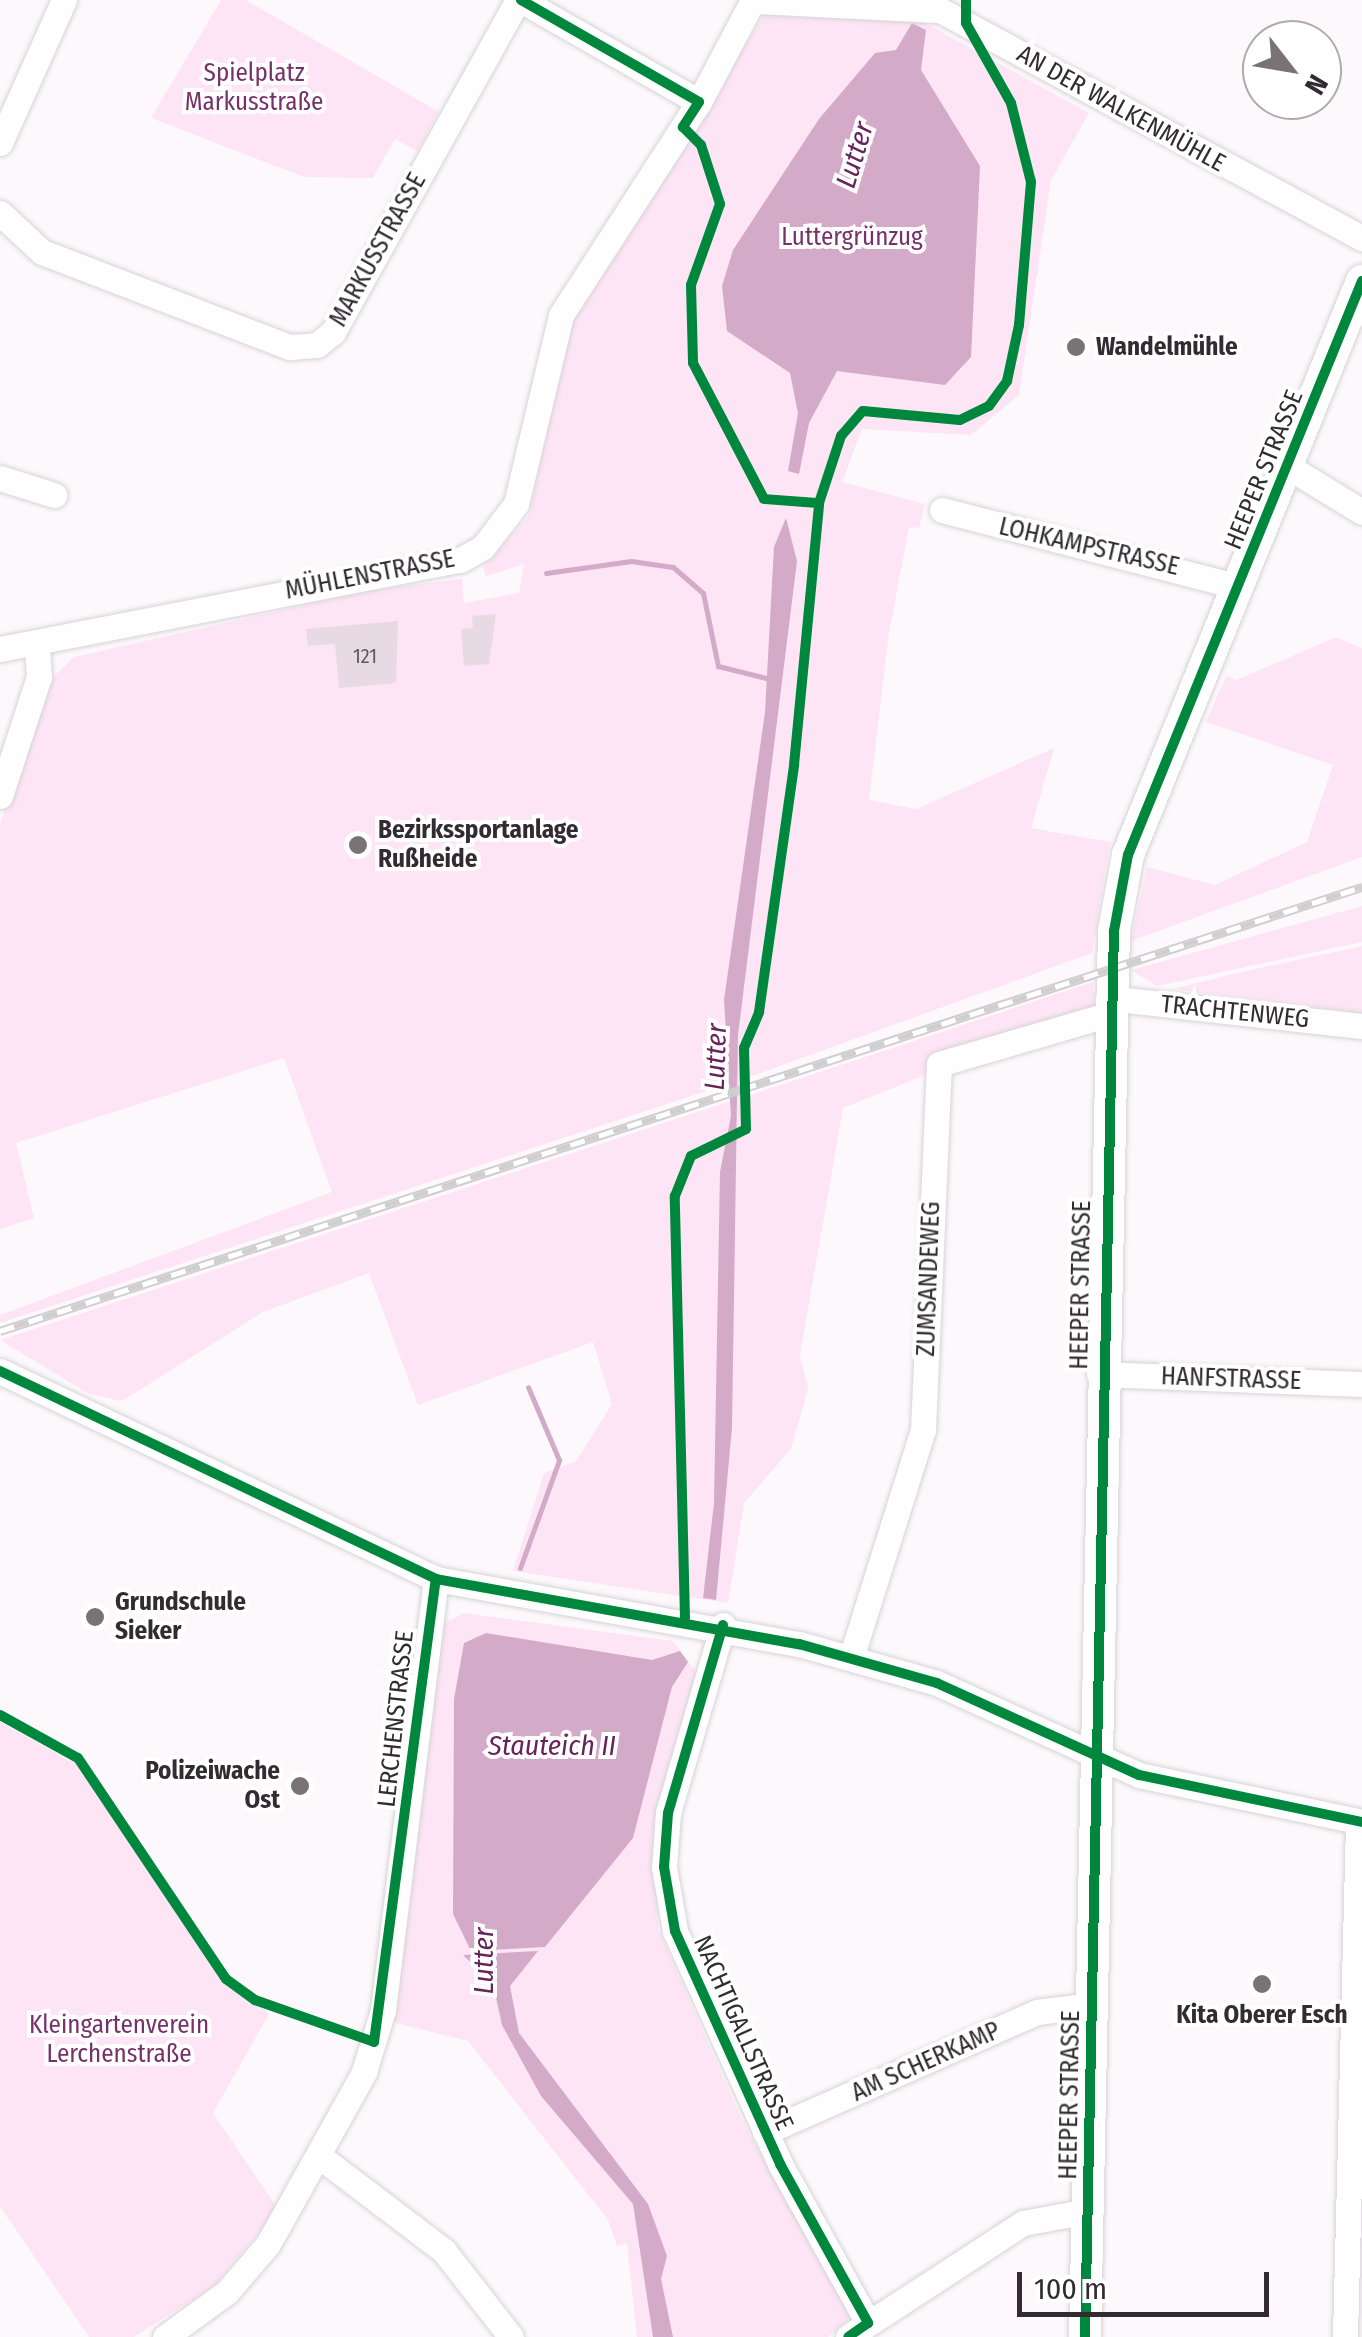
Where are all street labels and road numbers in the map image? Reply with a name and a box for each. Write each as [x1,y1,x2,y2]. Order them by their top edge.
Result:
street label: AN DER WALKENMÜHLE [1012,39,1230,179]
street label: MARKUSSTRASSE [324,168,432,332]
street label: HEEPER STRASSE [1218,386,1310,554]
street label: LOHKAMPSTRASSE [996,512,1182,582]
street label: MÜHLENSTRASSE [283,544,457,606]
street label: TRACHTENWEG [1159,989,1311,1035]
street label: HEEPER STRASSE [1065,1200,1097,1370]
street label: ZUMSANDEWEG [911,1201,947,1357]
street label: HANFSTRASSE [1160,1362,1302,1396]
street label: LERCHENSTRASSE [372,1629,420,1809]
street label: NACHTIGALLSTRASSE [687,1931,799,2135]
street label: HEEPER STRASSE [1054,2010,1086,2180]
street label: AM SCHERKAMP [847,2016,1005,2108]

